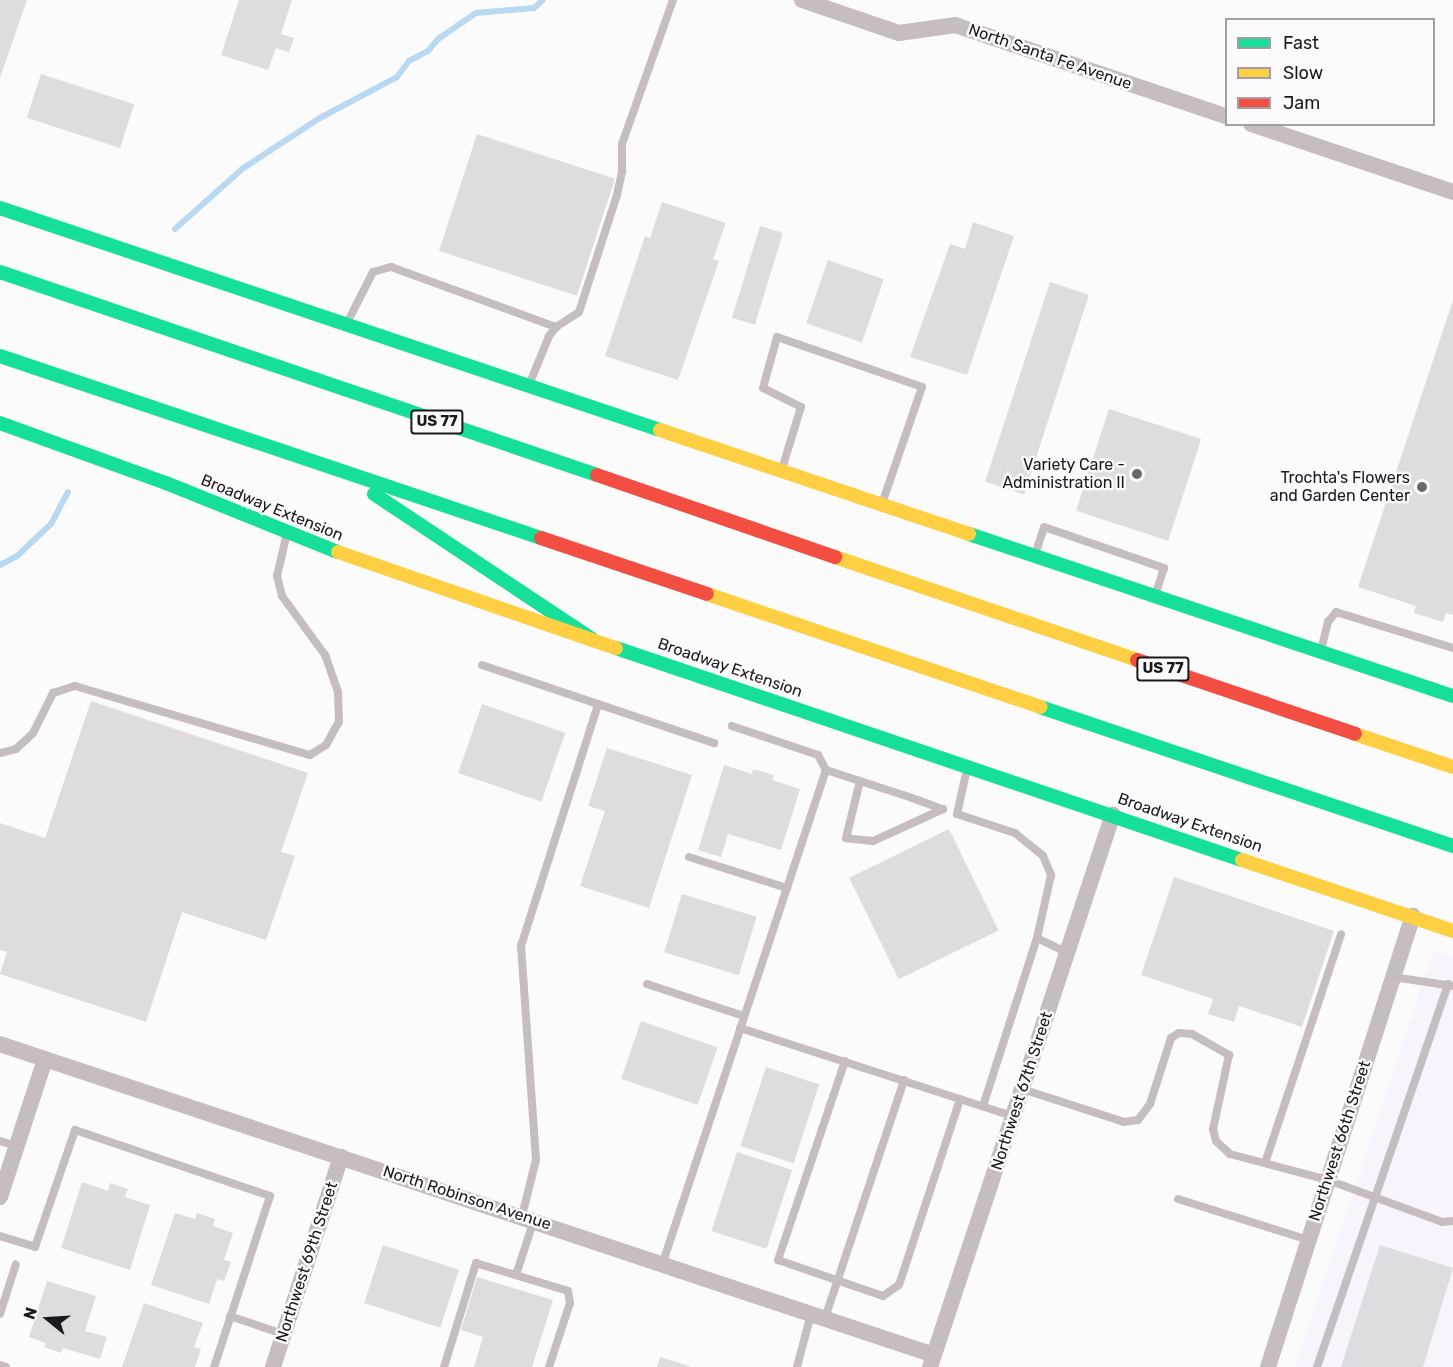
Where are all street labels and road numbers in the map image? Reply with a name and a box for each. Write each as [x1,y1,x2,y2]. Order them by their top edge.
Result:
street label: North Santa Fe Avenue [966,20,1134,94]
road number: US 77 [410,410,464,434]
street label: Broadway Extension [198,471,346,545]
street label: Broadway Extension [655,634,805,702]
road number: US 77 [1136,657,1190,681]
street label: Broadway Extension [1115,789,1265,857]
street label: Northwest 67th Street [987,1009,1057,1173]
street label: Northwest 66th Street [1305,1058,1375,1224]
street label: North Robinson Avenue [380,1162,554,1234]
street label: Northwest 69th Street [272,1179,342,1345]

